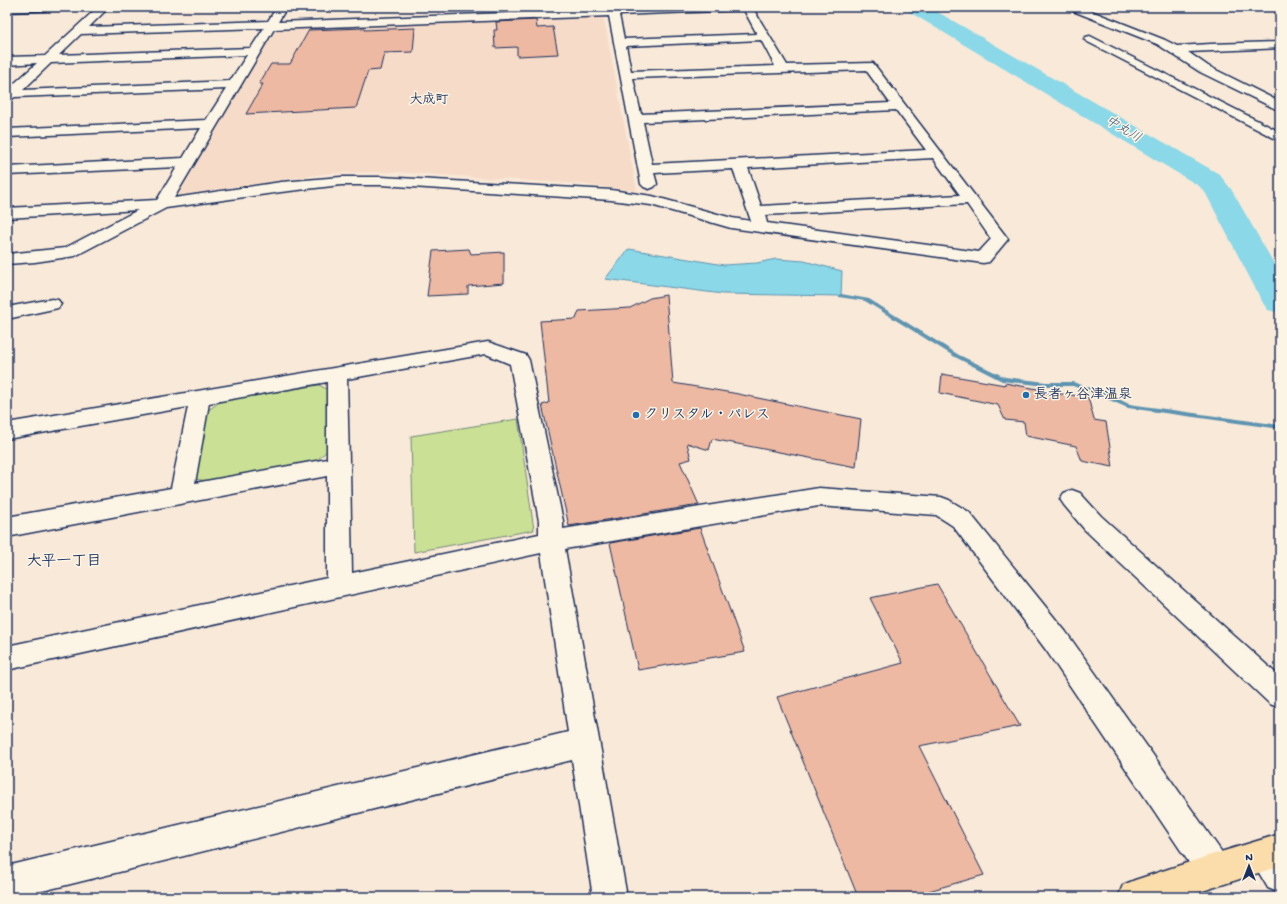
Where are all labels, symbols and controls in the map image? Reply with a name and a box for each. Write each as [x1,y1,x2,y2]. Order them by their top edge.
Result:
district label: 大成町 [409,92,449,108]
water label: 中丸川 [1102,113,1144,146]
place label: 長者ヶ谷津温泉 [1034,386,1132,404]
marker: 長者ヶ谷津温泉 [1021,390,1031,400]
place label: クリスタル・パレス [644,407,770,424]
marker: クリスタル・パレス [631,410,641,420]
district label: 大平一丁目 [26,553,102,571]
north arrow [1229,846,1269,886]
text: N [1245,852,1253,864]

